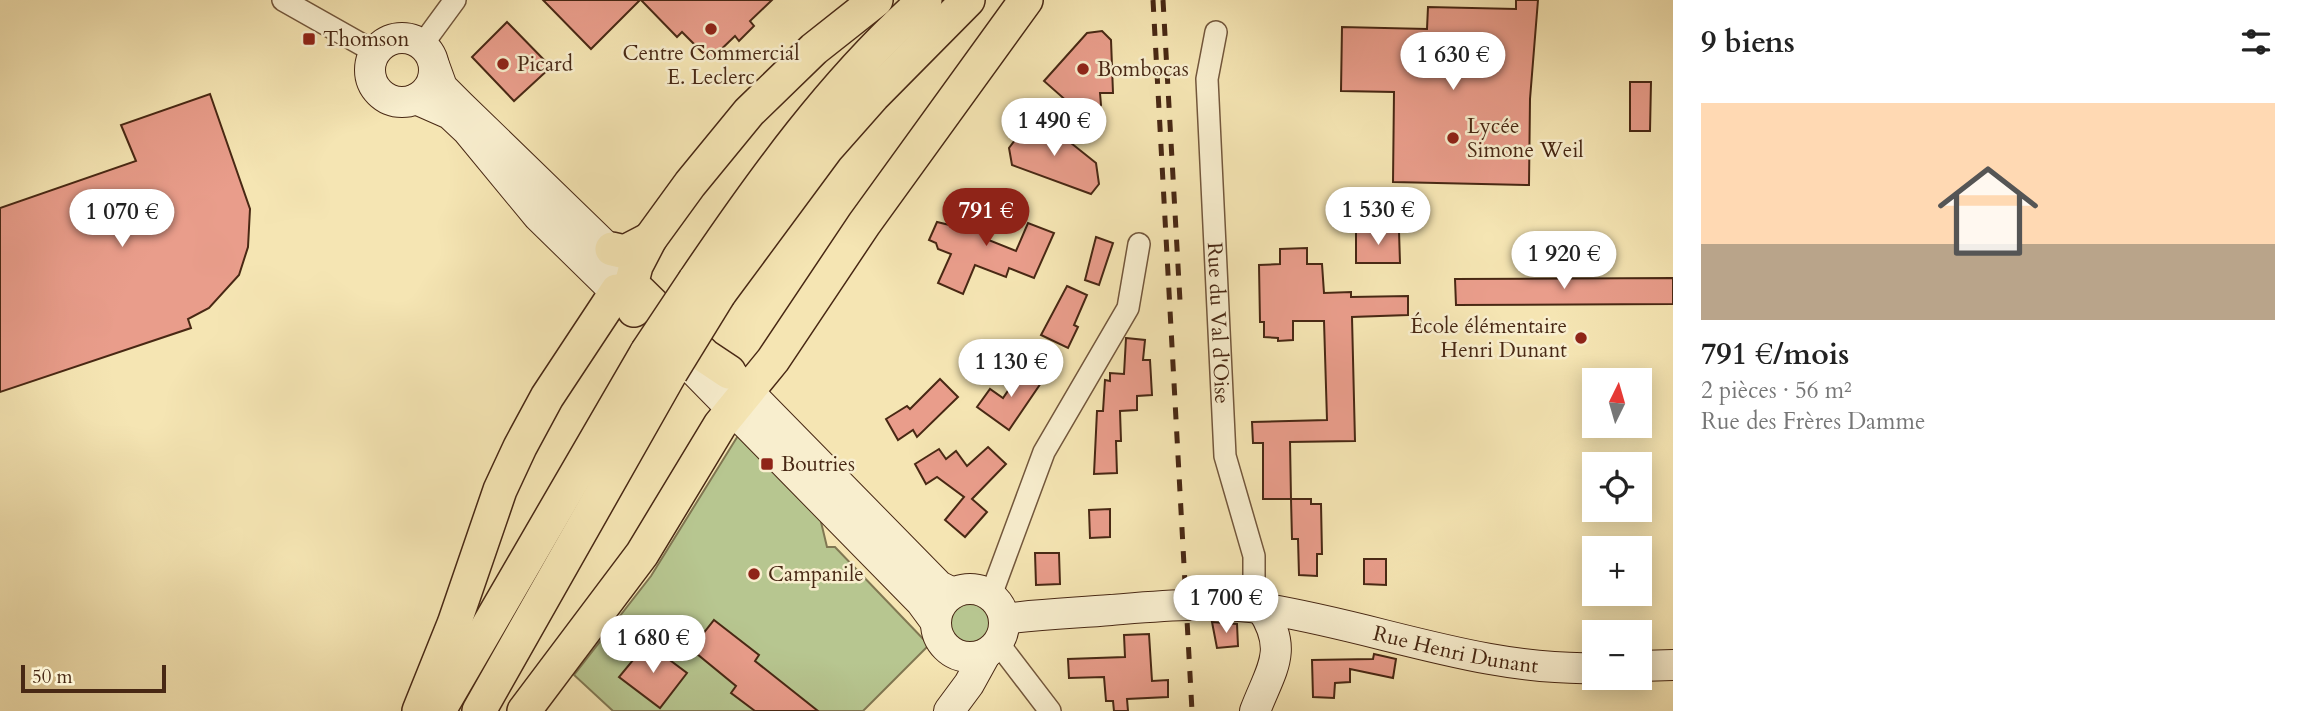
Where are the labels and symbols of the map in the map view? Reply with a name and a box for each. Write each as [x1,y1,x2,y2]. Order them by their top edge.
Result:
marker: Centre Commercial E. Leclerc [703,21,719,37]
place label: Thomson [323,25,409,54]
marker: Thomson [301,31,317,47]
pin: 1 630 € [1388,32,1518,92]
place label: Centre Commercial E. Leclerc [622,39,800,92]
place label: Picard [517,50,573,79]
place label: Bombocas [1097,55,1189,84]
marker: Picard [495,56,511,72]
marker: Bombocas [1075,61,1091,77]
pin: 1 490 € [989,99,1119,158]
place label: Lycée Simone Weil [1467,112,1584,165]
marker: Lycée Simone Weil [1445,130,1461,146]
pin: 791 € [937,188,1035,248]
pin: 1 530 € [1313,188,1443,247]
pin: 1 070 € [57,190,187,249]
pin: 1 920 € [1499,232,1629,291]
street label: Rue du Val d'Oise [1200,241,1236,404]
place label: École élémentaire Henri Dunant [1410,312,1567,365]
marker: École élémentaire Henri Dunant [1573,330,1589,346]
pin: 1 130 € [946,340,1076,399]
north arrow [1582,368,1652,438]
place label: Boutries [781,450,855,479]
marker: Boutries [759,456,775,472]
place label: Campanile [768,560,864,589]
marker: Campanile [746,566,762,582]
pin: 1 700 € [1161,576,1291,635]
pin: 1 680 € [588,616,718,675]
street label: Rue Henri Dunant [1370,619,1540,681]
scale bar [21,662,166,694]

